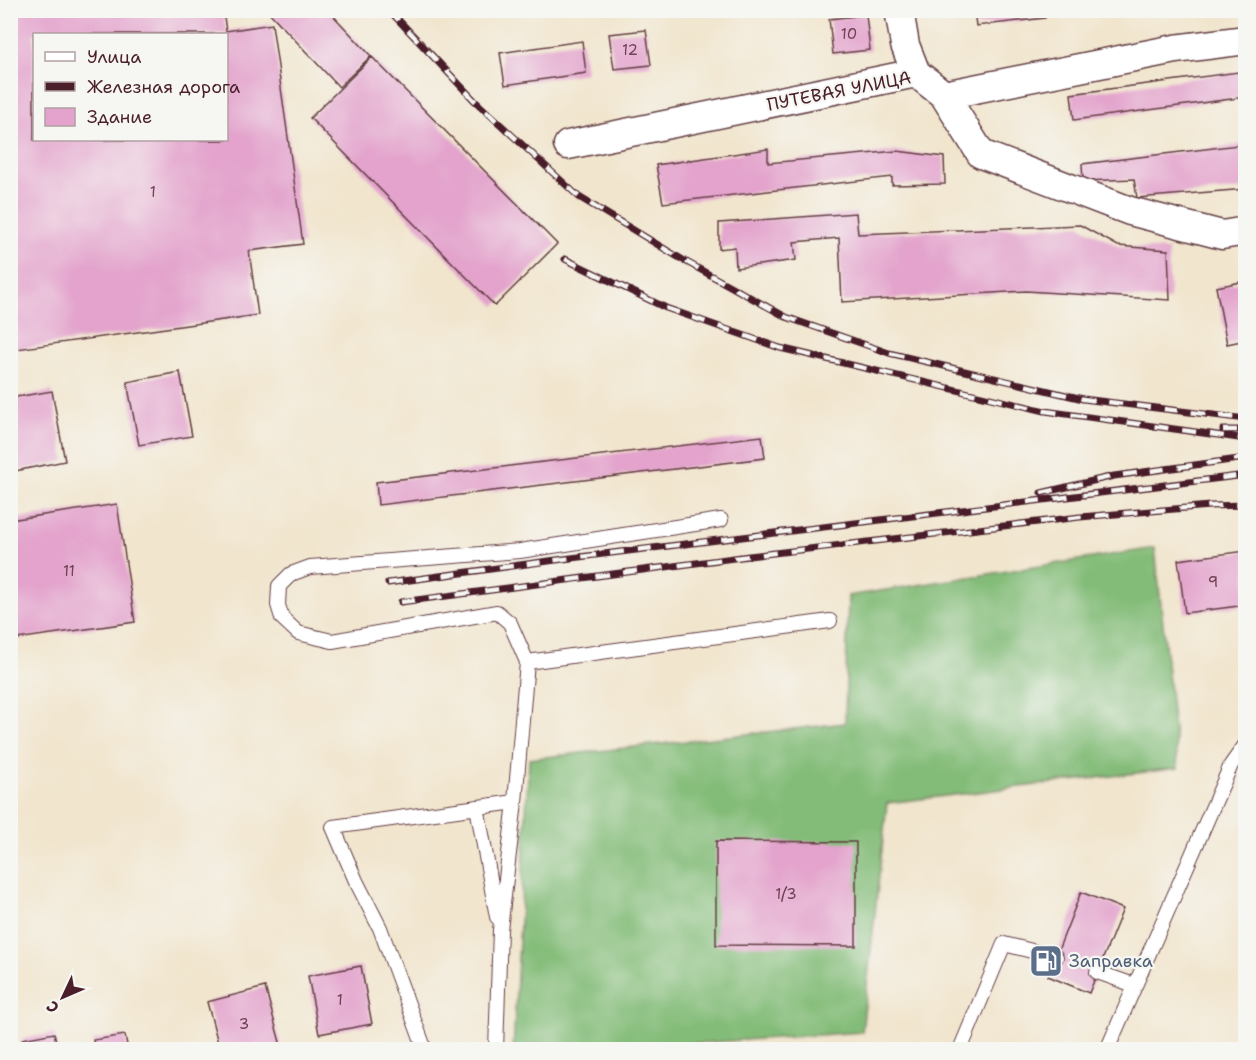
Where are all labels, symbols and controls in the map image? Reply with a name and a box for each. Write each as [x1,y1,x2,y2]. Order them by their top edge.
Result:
house number: 10 [841,24,857,44]
legend [33,33,228,141]
house number: 12 [622,40,638,60]
text: Улица [87,45,141,69]
street label: ПУТЕВАЯ УЛИЦА [765,65,913,117]
text: Железная дорога [87,75,240,99]
text: Здание [87,105,152,129]
house number: 1 [150,182,156,202]
house number: 11 [63,561,75,581]
house number: 9 [1208,572,1218,592]
house number: 1/3 [775,884,797,904]
fuel station icon: Заправка [1028,943,1064,979]
place label: Заправка [1069,949,1153,973]
north arrow [33,967,93,1027]
house number: 1 [337,990,343,1010]
text: С [41,996,64,1018]
house number: 3 [239,1014,249,1034]

